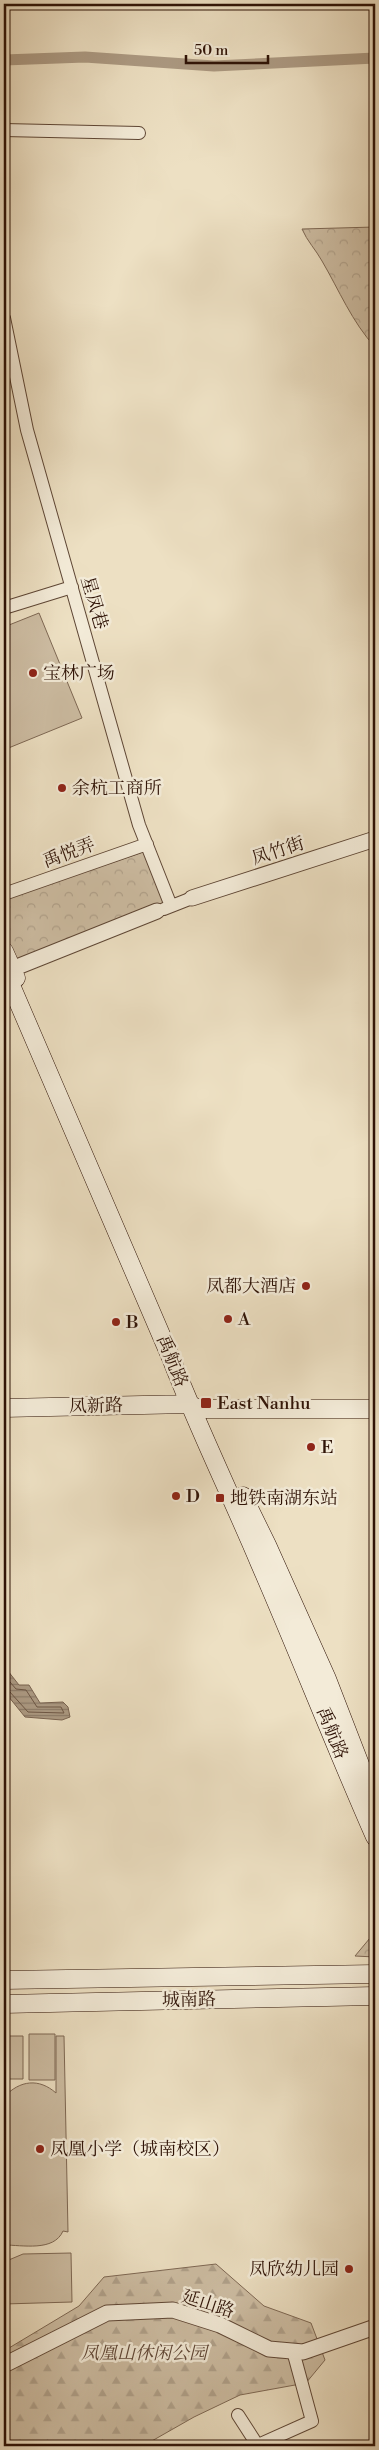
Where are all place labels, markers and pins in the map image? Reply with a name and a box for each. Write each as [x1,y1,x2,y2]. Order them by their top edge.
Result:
place label: 宝林广场 [43,662,115,685]
marker: 宝林广场 [27,667,39,679]
place label: 余杭工商所 [72,777,162,800]
marker: 余杭工商所 [56,782,68,794]
place label: 凤都大酒店 [206,1275,296,1298]
marker: 凤都大酒店 [300,1280,312,1292]
place label: A [237,1308,251,1331]
place label: B [125,1311,139,1334]
marker: A [222,1313,234,1325]
marker: B [110,1316,122,1328]
place label: East Nanhu [217,1392,311,1415]
marker: East Nanhu [199,1396,213,1410]
place label: E [321,1436,333,1459]
marker: E [305,1441,317,1453]
place label: D [186,1485,200,1508]
place label: 地铁南湖东站 [230,1487,338,1510]
marker: D [170,1490,182,1502]
marker: 地铁南湖东站 [214,1492,226,1504]
place label: 凤凰小学（城南校区） [50,2138,230,2161]
marker: 凤凰小学（城南校区） [34,2143,46,2155]
place label: 凤欣幼儿园 [249,2258,339,2281]
marker: 凤欣幼儿园 [343,2263,355,2275]

